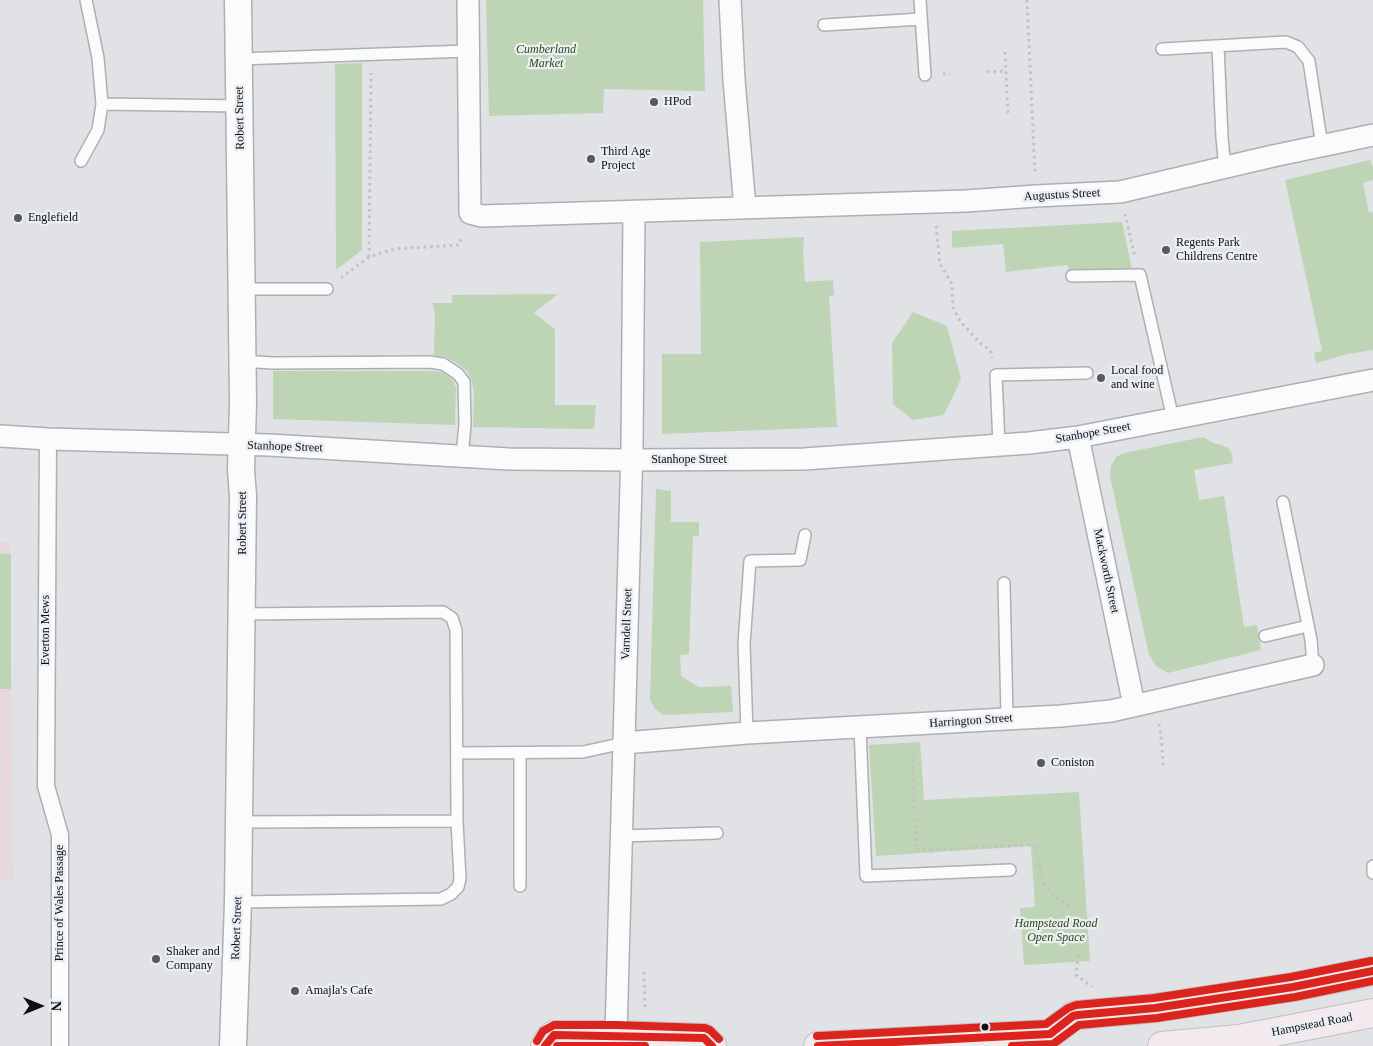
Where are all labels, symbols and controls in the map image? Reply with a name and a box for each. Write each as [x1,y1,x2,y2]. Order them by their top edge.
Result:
park label: Cumberland Market [516,43,576,71]
street label: Robert Street [232,86,248,150]
place label: HPod [664,95,691,109]
marker: HPod [648,96,660,108]
place label: Third Age Project [601,145,651,173]
marker: Third Age Project [585,153,597,165]
street label: Augustus Street [1024,186,1100,204]
place label: Englefield [28,211,78,225]
marker: Englefield [12,212,24,224]
place label: Regents Park Childrens Centre [1176,236,1258,264]
marker: Regents Park Childrens Centre [1160,244,1172,256]
place label: Local food and wine [1111,364,1163,392]
marker: Local food and wine [1095,372,1107,384]
street label: Stanhope Street [1054,419,1132,447]
street label: Stanhope Street [247,438,323,456]
street label: Stanhope Street [651,453,727,467]
street label: Robert Street [236,491,250,555]
street label: Mackworth Street [1090,527,1122,615]
street label: Varndell Street [619,588,635,660]
street label: Everton Mews [39,595,53,665]
street label: Harrington Street [929,711,1013,731]
place label: Coniston [1051,756,1094,770]
marker: Coniston [1035,757,1047,769]
street label: Prince of Wales Passage [53,845,67,961]
street label: Robert Street [229,896,245,960]
park label: Hampstead Road Open Space [1015,917,1097,945]
place label: Shaker and Company [166,945,220,973]
marker: Shaker and Company [150,953,162,965]
north arrow [15,981,65,1031]
place label: Amajla's Cafe [305,984,373,998]
marker: Amajla's Cafe [289,985,301,997]
text: N [48,1001,63,1011]
street label: Hampstead Road [1270,1010,1354,1040]
unlabelled marker [980,1022,990,1032]

